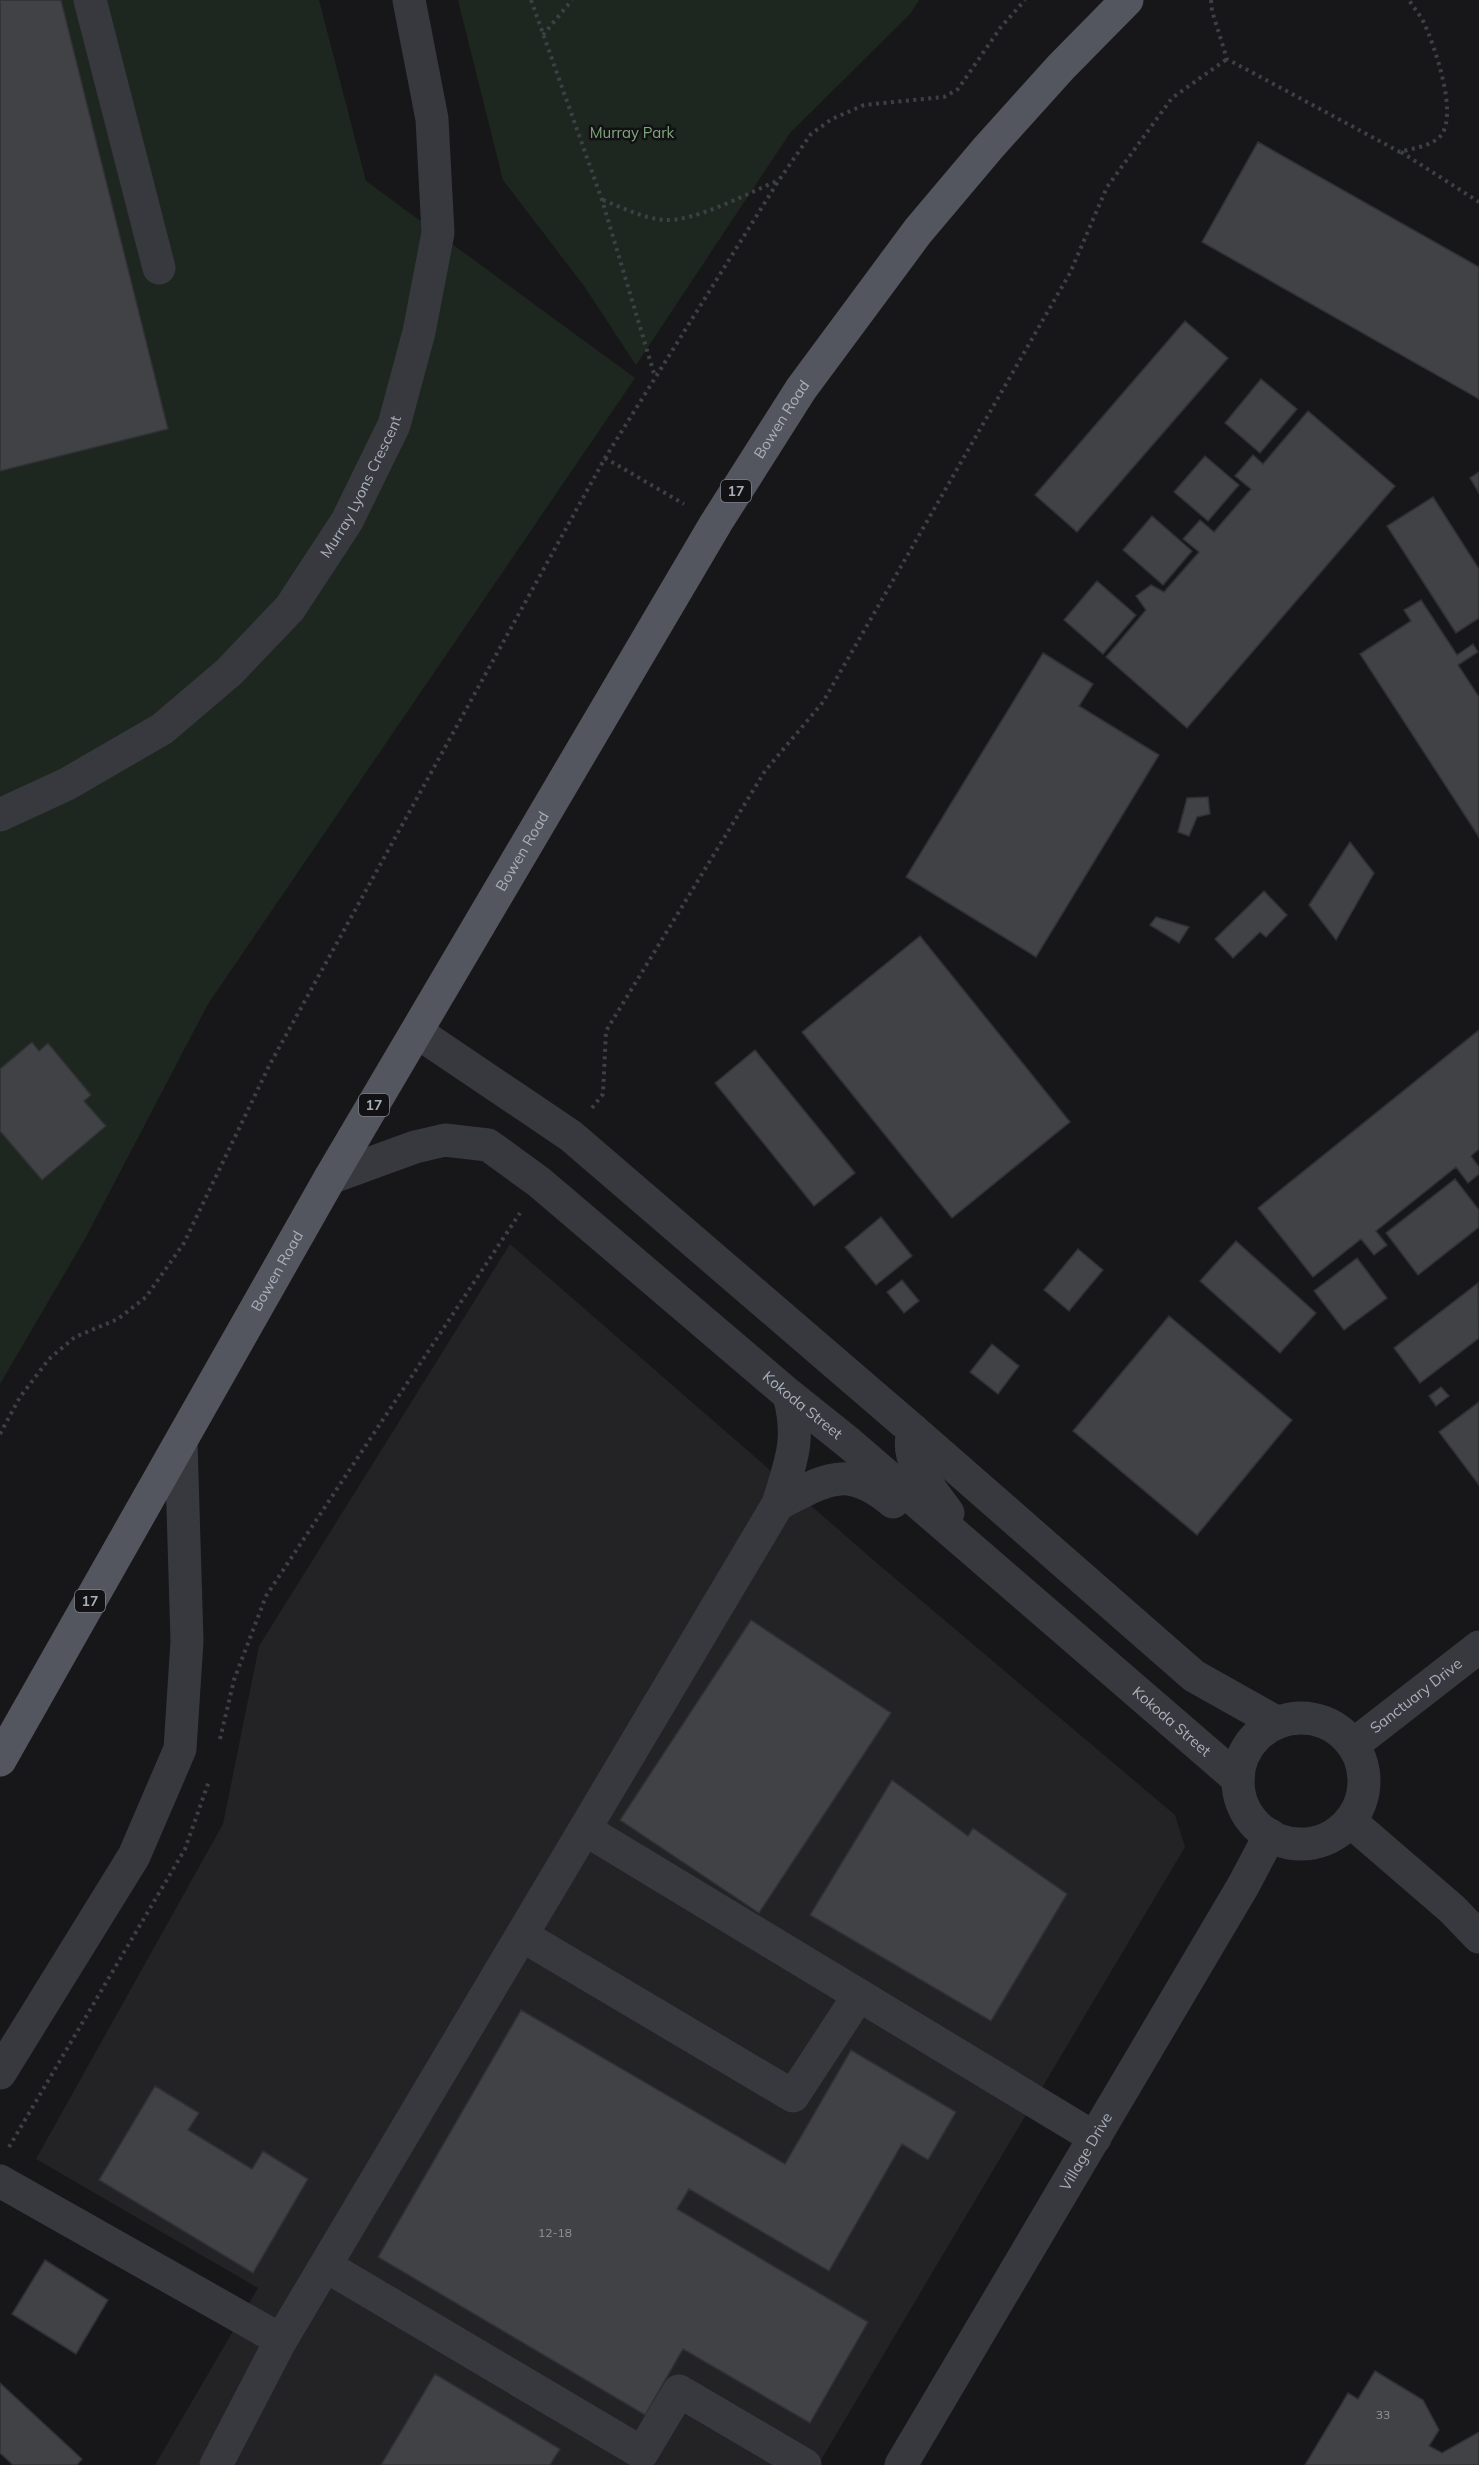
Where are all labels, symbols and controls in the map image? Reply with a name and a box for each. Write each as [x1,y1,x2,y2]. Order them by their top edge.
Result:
park label: Murray Park [590,123,675,142]
street label: Bowen Road [749,376,813,462]
street label: Murray Lyons Crescent [316,414,405,561]
road number: 17 [721,480,751,502]
street label: Bowen Road [491,808,553,895]
road number: 17 [359,1094,389,1116]
street label: Bowen Road [246,1227,307,1314]
street label: Kokoda Street [759,1367,847,1443]
road number: 17 [75,1590,105,1612]
street label: Sanctuary Drive [1366,1654,1466,1737]
street label: Kokoda Street [1129,1682,1215,1760]
street label: Village Drive [1055,2109,1116,2194]
house number: 12-18 [538,2225,572,2240]
house number: 33 [1376,2407,1390,2422]

